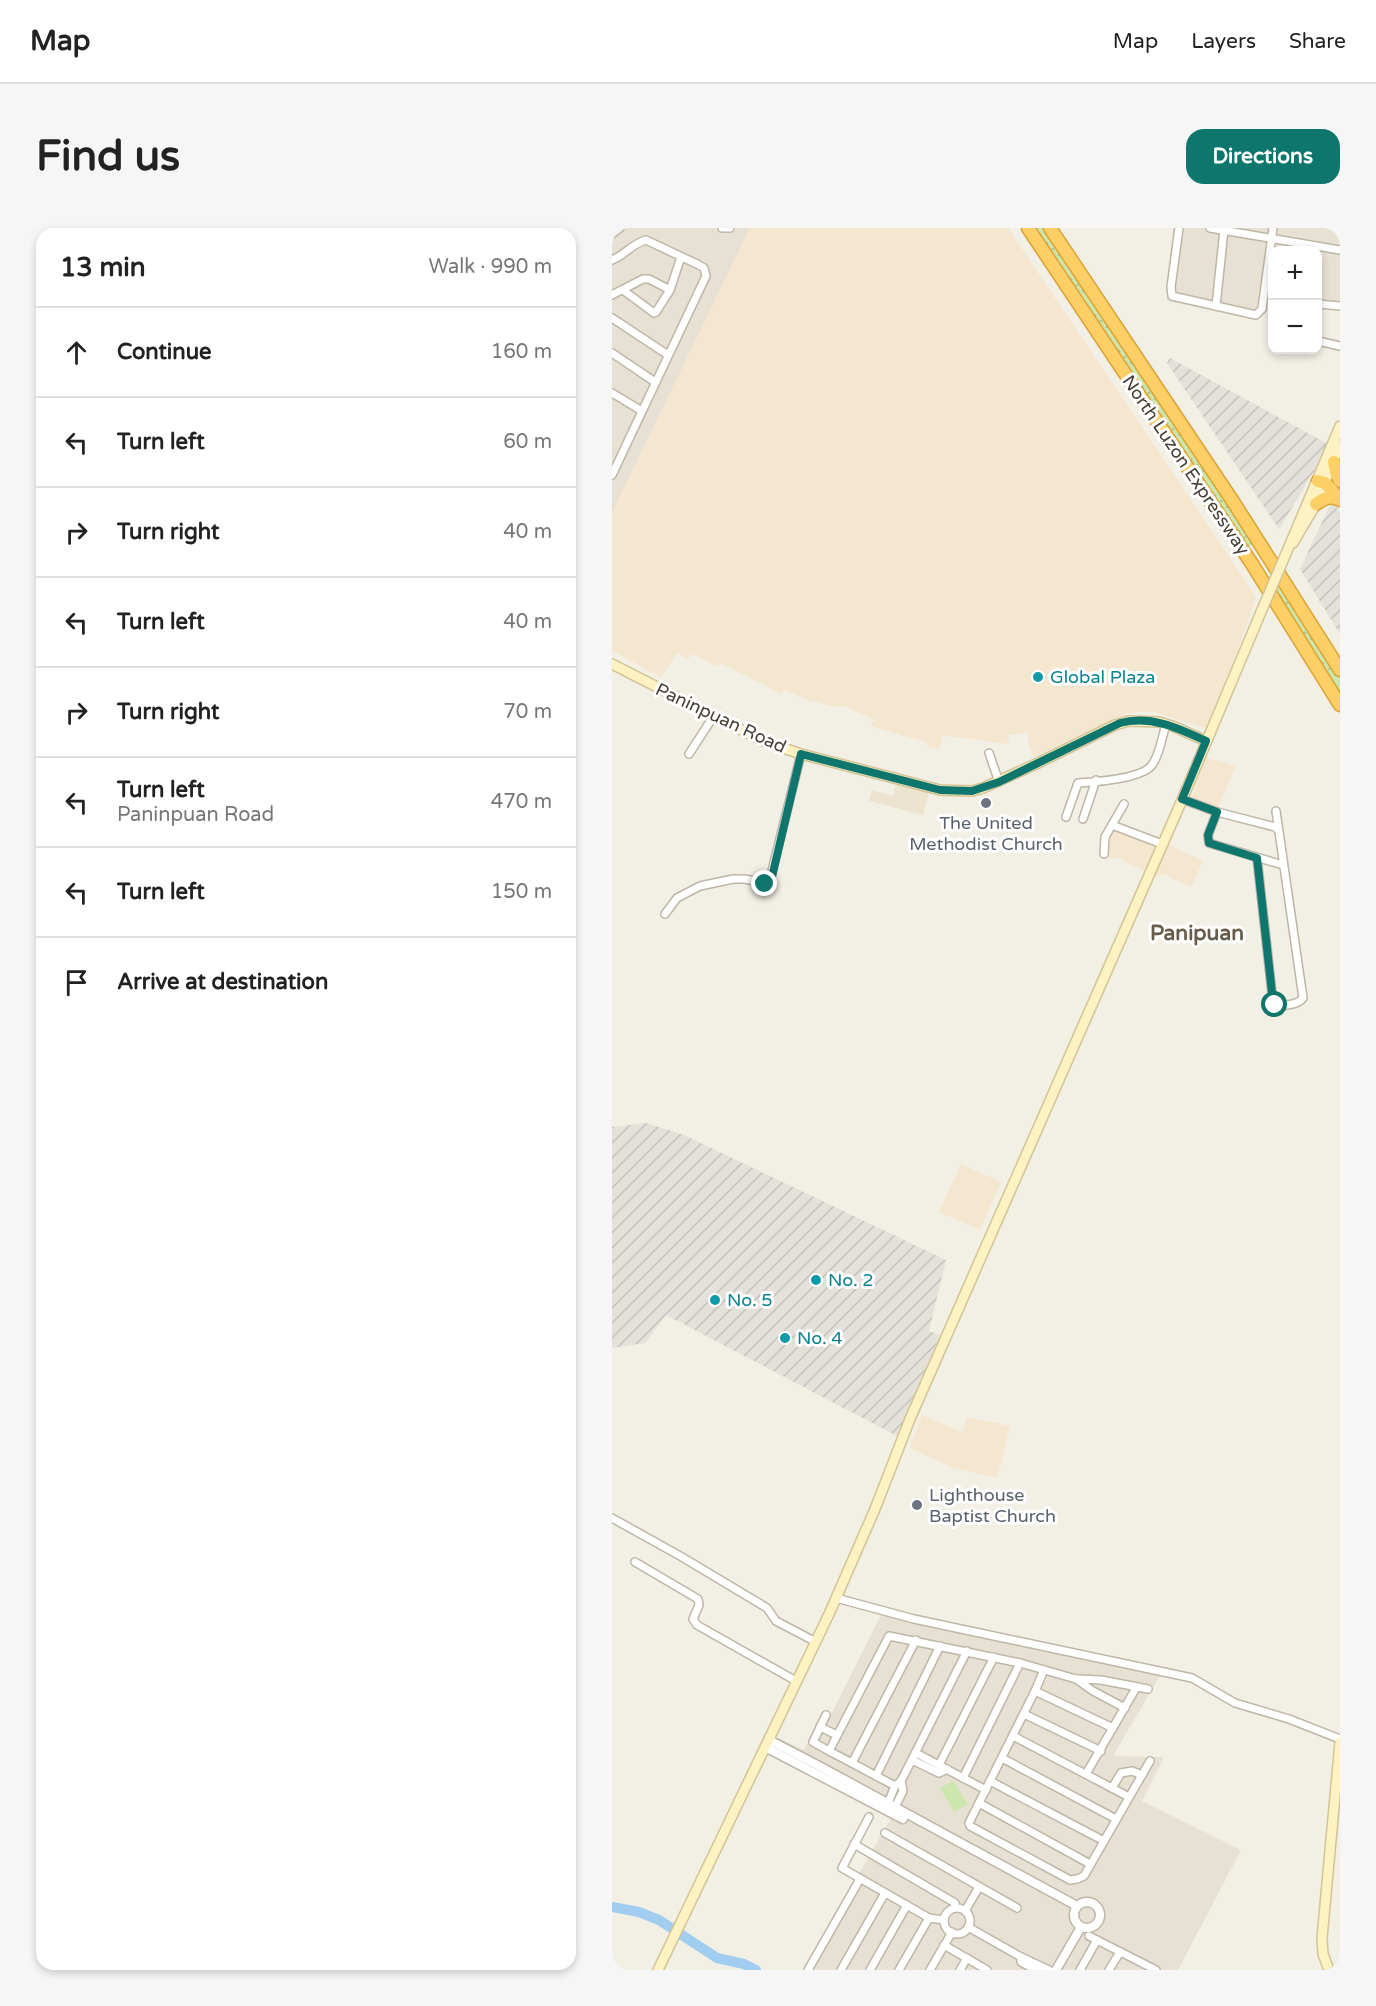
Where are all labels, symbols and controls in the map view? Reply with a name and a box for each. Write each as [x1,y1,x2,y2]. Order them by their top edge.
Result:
text: Map [30,24,90,58]
text: Map [1113,29,1158,54]
text: Layers [1191,29,1256,54]
text: Share [1289,29,1346,54]
button: Directions [1186,129,1340,184]
text: Find us [36,131,180,182]
map controls [1268,246,1322,354]
button: + [1268,246,1322,300]
text: 13 min [60,252,146,283]
text: Walk · 990 m [429,255,552,279]
button: − [1268,300,1322,354]
icon: ahead [60,336,93,369]
text: Continue [117,339,212,365]
text: 160 m [491,340,552,364]
street label: North Luzon Expressway [1118,371,1255,559]
icon: left [60,426,93,459]
text: Turn left [117,429,205,455]
text: 60 m [503,430,552,454]
icon: right [60,516,93,549]
text: Turn right [117,519,219,545]
text: 40 m [503,520,552,544]
icon: left [60,606,93,639]
text: Turn left [117,609,205,635]
text: 40 m [503,610,552,634]
place label: Global Plaza [1050,666,1155,688]
marker: Global Plaza [1031,670,1045,684]
street label: Paninpuan Road [652,678,790,758]
icon: right [60,696,93,729]
text: Turn right [117,699,219,725]
text: 70 m [503,700,552,724]
text: Turn left [117,777,205,803]
icon: left [60,786,93,819]
text: 470 m [491,790,552,814]
marker: The United Methodist Church [979,796,993,810]
text: Paninpuan Road [117,803,274,827]
place label: The United Methodist Church [909,812,1063,855]
route end [751,870,777,896]
icon: left [60,876,93,909]
text: Turn left [117,879,205,905]
text: 150 m [491,880,552,904]
district label: Panipuan [1150,921,1244,946]
icon: arrive [60,966,93,999]
text: Arrive at destination [117,969,328,995]
route start [1261,991,1287,1017]
place label: No. 2 [828,1269,874,1291]
marker: No. 2 [809,1273,823,1287]
place label: No. 5 [727,1289,773,1311]
marker: No. 5 [708,1293,722,1307]
place label: No. 4 [797,1327,843,1349]
marker: No. 4 [778,1331,792,1345]
place label: Lighthouse Baptist Church [929,1484,1056,1527]
marker: Lighthouse Baptist Church [910,1498,924,1512]

